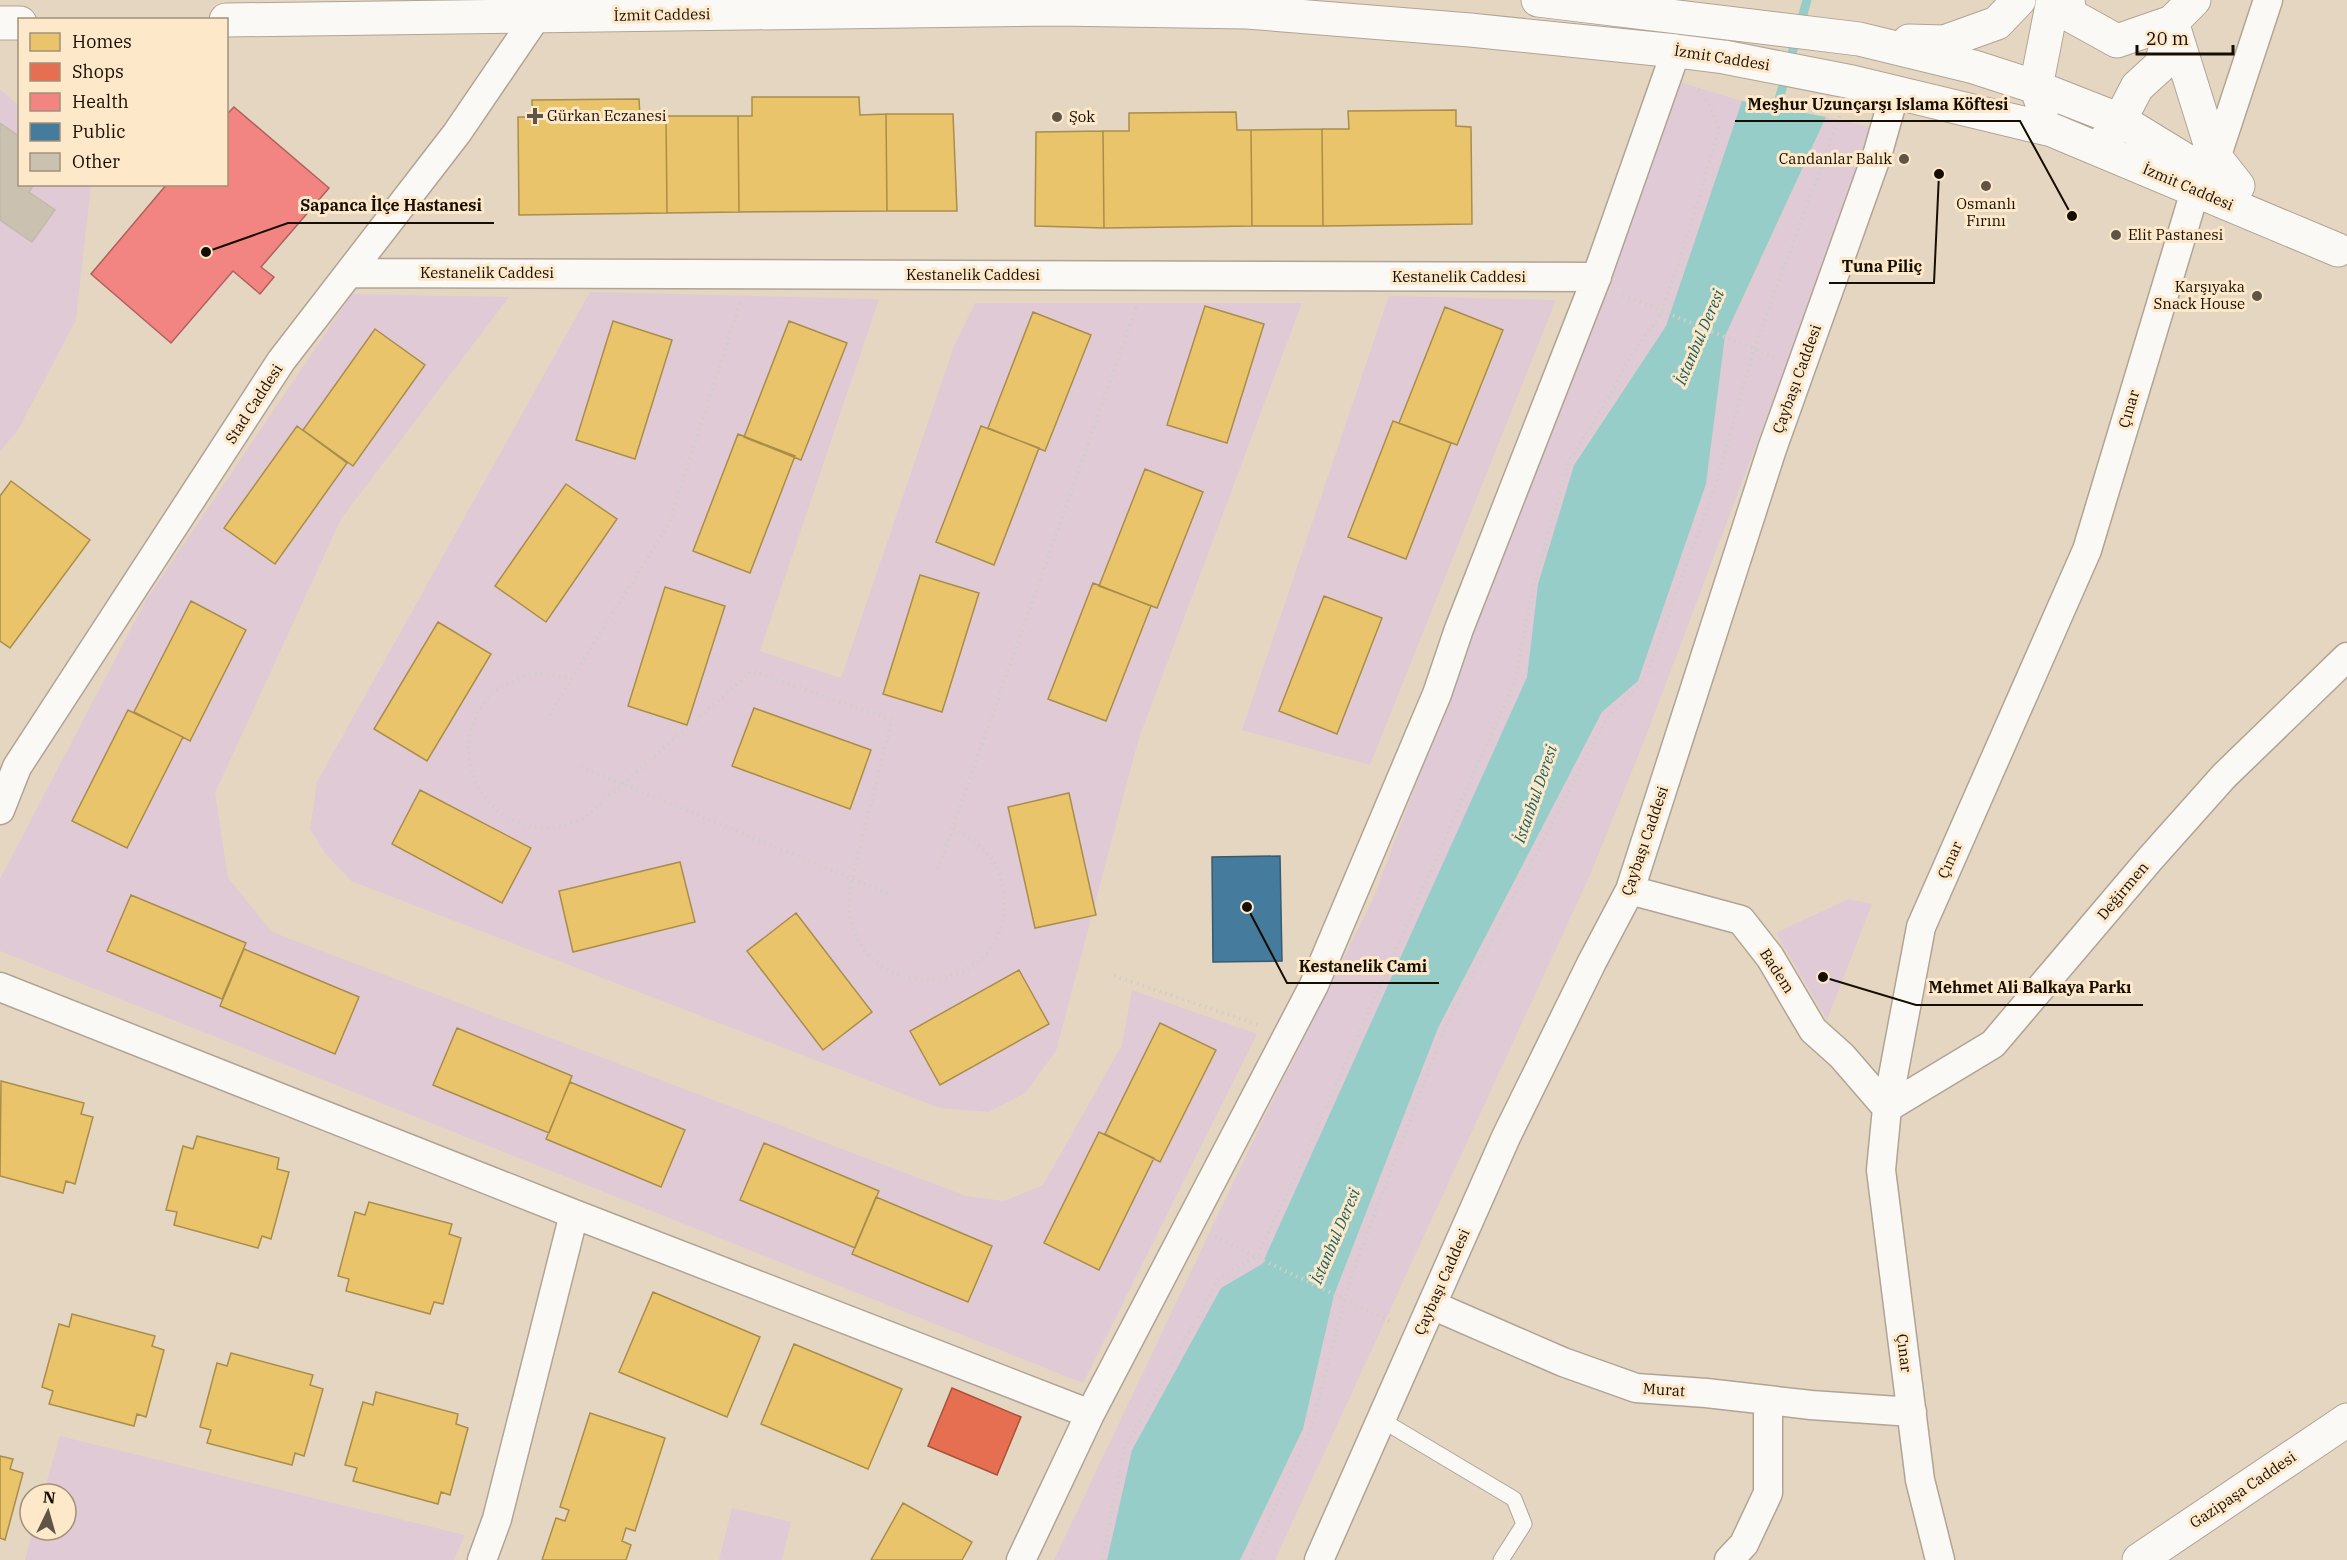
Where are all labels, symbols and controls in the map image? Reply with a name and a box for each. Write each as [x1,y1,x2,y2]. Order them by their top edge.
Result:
street label: İzmit Caddesi [613,4,711,25]
legend [18,18,228,186]
scale bar [2137,18,2233,56]
text: 20 m [2146,27,2189,50]
text: Homes [72,30,132,53]
street label: İzmit Caddesi [1673,41,1772,74]
text: Shops [72,60,124,83]
callout: Meşhur Uzunçarşı Islama Köftesi [1735,87,2020,121]
text: Health [72,90,129,113]
text: Meşhur Uzunçarşı Islama Köftesi [1748,94,2008,114]
place label: Gürkan Eczanesi [547,106,667,125]
place label: Şok [1069,107,1095,126]
marker: Gürkan Eczanesi [528,109,542,123]
marker: Şok [1050,110,1064,124]
text: Public [72,120,126,143]
place label: Candanlar Balık [1779,149,1892,168]
text: Other [72,150,120,173]
marker: Candanlar Balık [1897,152,1911,166]
street label: İzmit Caddesi [2140,159,2237,214]
marker: Osmanlı Fırını [1979,179,1993,193]
callout: Sapanca İlçe Hastanesi [288,189,494,223]
place label: Osmanlı Fırını [1956,194,2016,230]
text: Sapanca İlçe Hastanesi [300,195,482,215]
place label: Elit Pastanesi [2128,225,2224,244]
marker: Elit Pastanesi [2109,228,2123,242]
callout: Tuna Piliç [1829,249,1934,283]
text: Tuna Piliç [1842,256,1923,276]
street label: Kestanelik Caddesi [420,263,554,282]
street label: Kestanelik Caddesi [906,265,1040,284]
street label: Kestanelik Caddesi [1392,267,1526,286]
place label: Karşıyaka Snack House [2154,277,2245,313]
water label: İstanbul Deresi [1670,286,1728,389]
marker: Karşıyaka Snack House [2250,289,2264,303]
street label: Çaybaşı Caddesi [1768,321,1825,436]
street label: Stad Caddesi [221,360,286,447]
street label: Çınar [2114,387,2143,430]
water label: İstanbul Deresi [1509,742,1561,846]
street label: Çaybaşı Caddesi [1617,783,1672,898]
street label: Çınar [1933,838,1966,881]
street label: Değirmen [2093,857,2153,924]
street label: Badem [1756,945,1799,997]
callout: Kestanelik Cami [1287,949,1439,983]
text: Kestanelik Cami [1299,956,1427,976]
callout: Mehmet Ali Balkaya Parkı [1916,971,2143,1005]
text: Mehmet Ali Balkaya Parkı [1929,977,2131,997]
water label: İstanbul Deresi [1306,1185,1364,1288]
street label: Çaybaşı Caddesi [1410,1225,1474,1338]
street label: Çınar [1893,1333,1916,1374]
street label: Murat [1642,1379,1686,1400]
street label: Gazipaşa Caddesi [2186,1447,2300,1532]
north arrow [18,1482,78,1542]
text: N [42,1487,56,1508]

